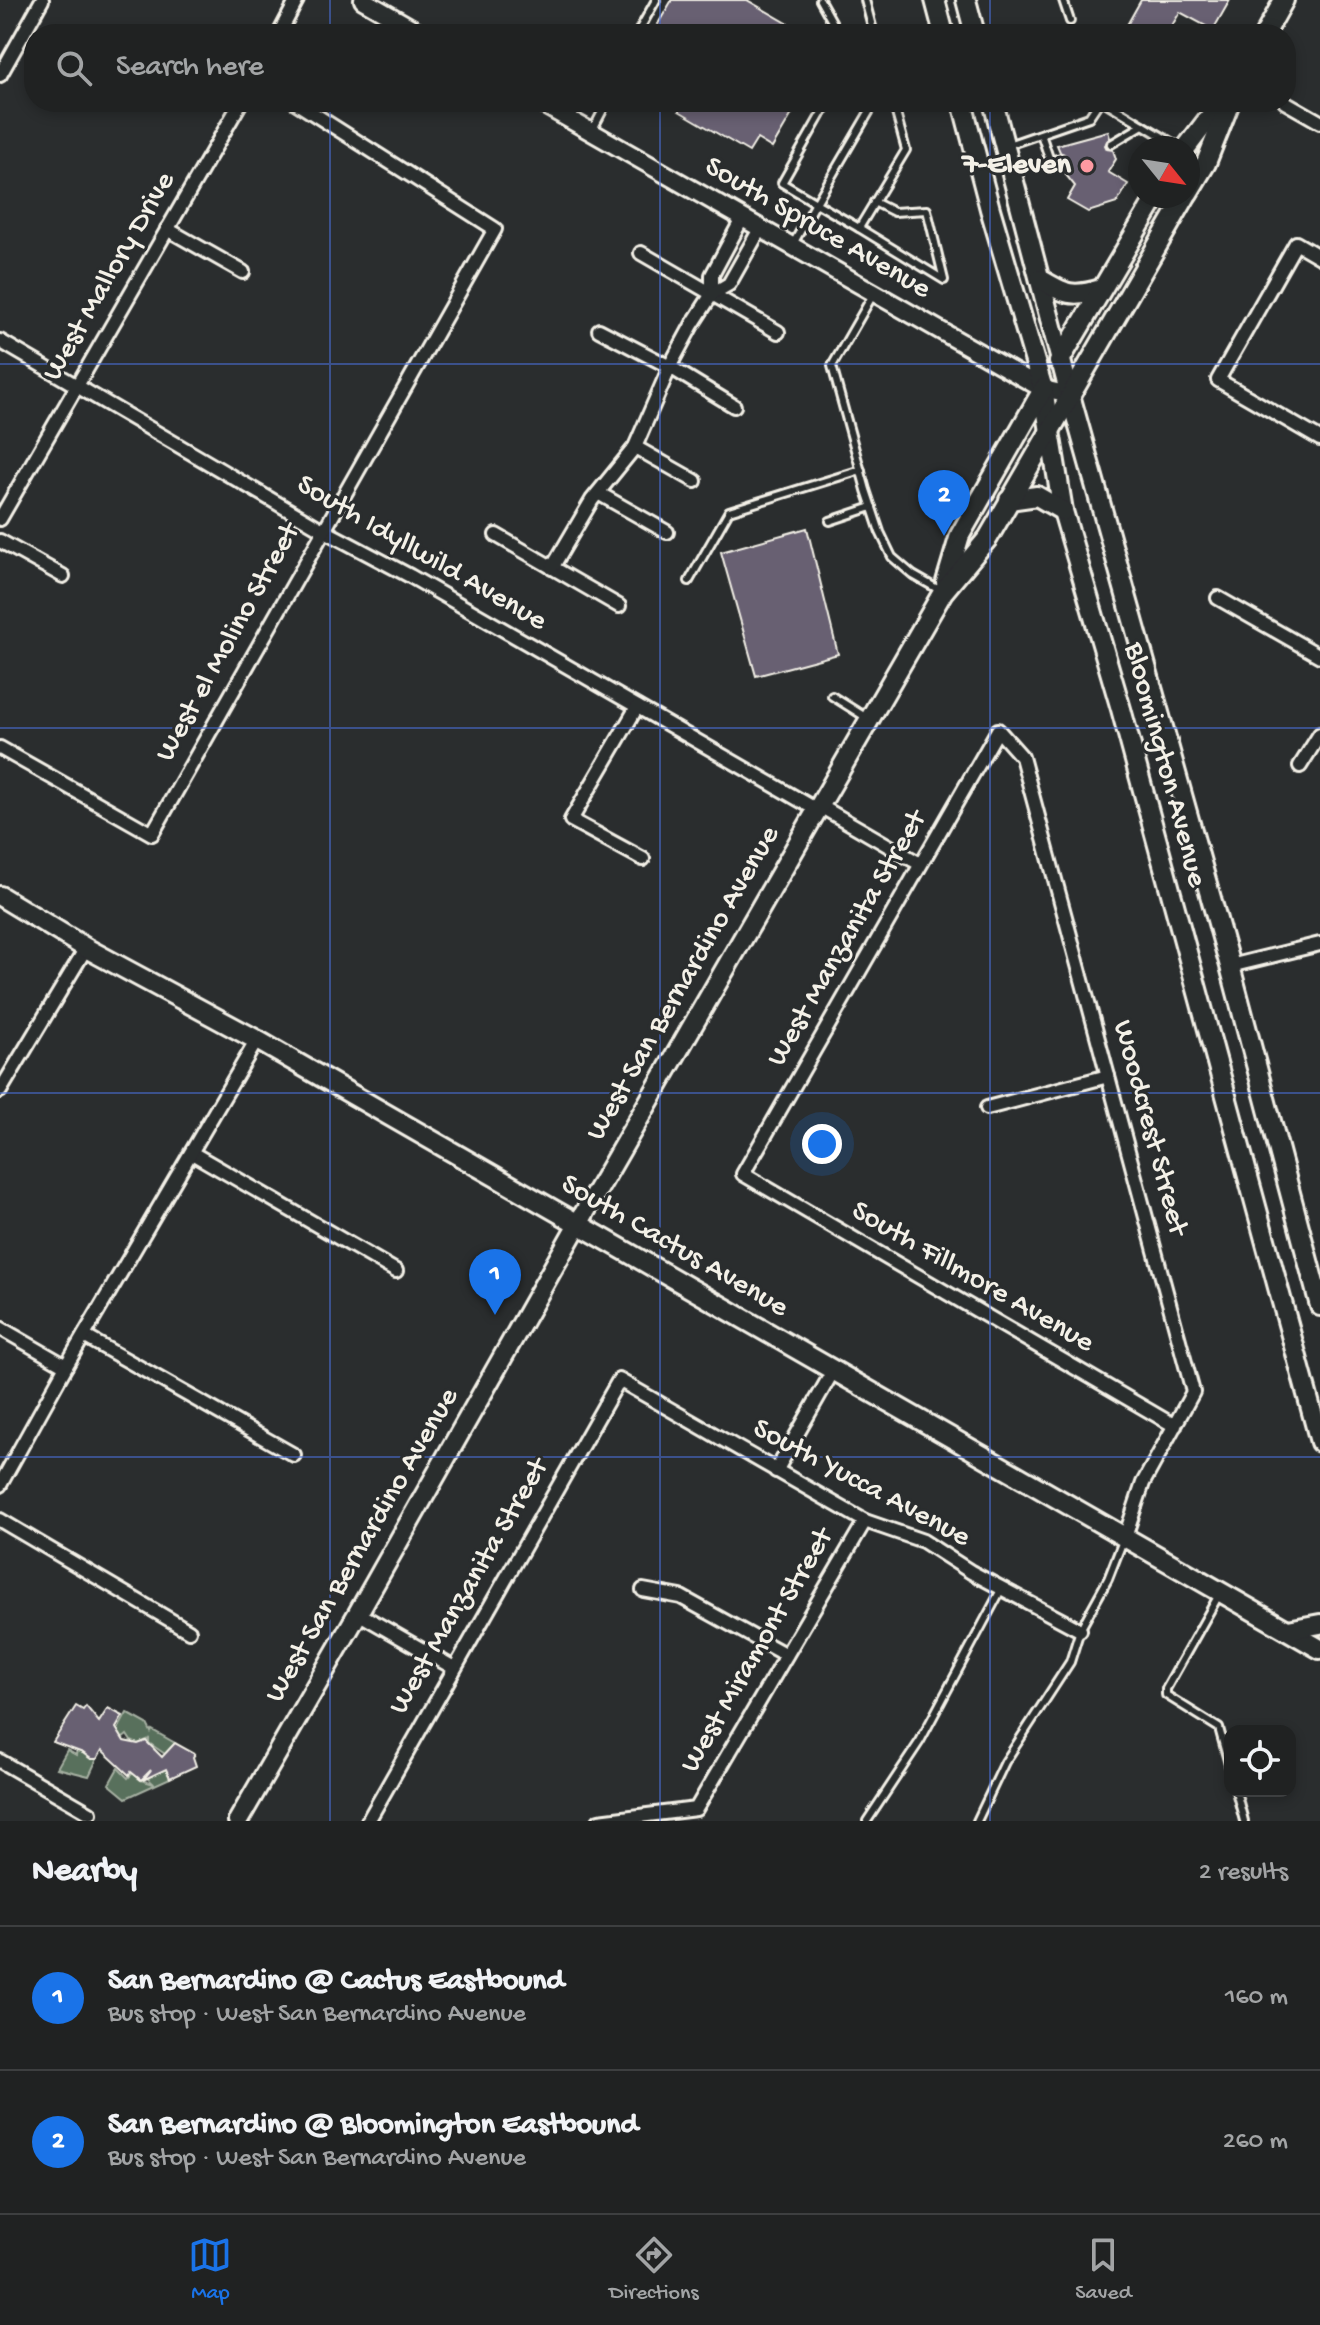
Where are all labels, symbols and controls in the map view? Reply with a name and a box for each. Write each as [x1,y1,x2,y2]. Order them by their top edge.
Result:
search box [24,24,1296,112]
icon: search [52,46,96,90]
text: Search here [116,51,264,86]
north arrow [1128,136,1200,208]
place label: 7-Eleven [960,149,1072,184]
street label: South Spruce Avenue [698,150,937,308]
marker: 7-Eleven [1078,157,1096,175]
street label: West Mallory Drive [36,166,184,388]
street label: South Idyllwild Avenue [290,468,553,640]
pin: 2 [918,470,970,536]
street label: West el Molino Street [149,515,310,768]
street label: Bloomington Avenue [1114,638,1214,892]
street label: West Manzanita Street [760,802,937,1073]
street label: West San Bernardino Avenue [579,820,789,1148]
street label: Woodcrest Street [1104,1017,1195,1242]
your location [802,1124,842,1164]
street label: South Cactus Avenue [554,1168,794,1327]
street label: South Fillmore Avenue [844,1194,1100,1362]
pin: 1 [469,1249,521,1315]
street label: West San Bernardino Avenue [258,1382,468,1710]
street label: South Yucca Avenue [746,1412,976,1556]
street label: West Manzanita Street [382,1450,559,1721]
street label: West Miramont Street [674,1520,844,1779]
map controls [1224,1725,1296,1797]
button: locate [1224,1725,1296,1797]
text: Nearby [32,1853,137,1893]
text: 2 results [1199,1858,1288,1889]
text: San Bernardino @ Cactus Eastbound [108,1965,564,2000]
text: 1 [53,1983,63,2014]
text: 160 m [1225,1983,1288,2014]
text: Bus stop · West San Bernardino Avenue [108,2000,526,2031]
text: San Bernardino @ Bloomington Eastbound [108,2109,638,2144]
text: 2 [52,2127,64,2158]
text: 260 m [1223,2127,1288,2158]
text: Bus stop · West San Bernardino Avenue [108,2144,526,2175]
tab: Map [188,2233,232,2307]
tab: Directions [609,2233,699,2307]
tab: Saved [1075,2233,1132,2307]

